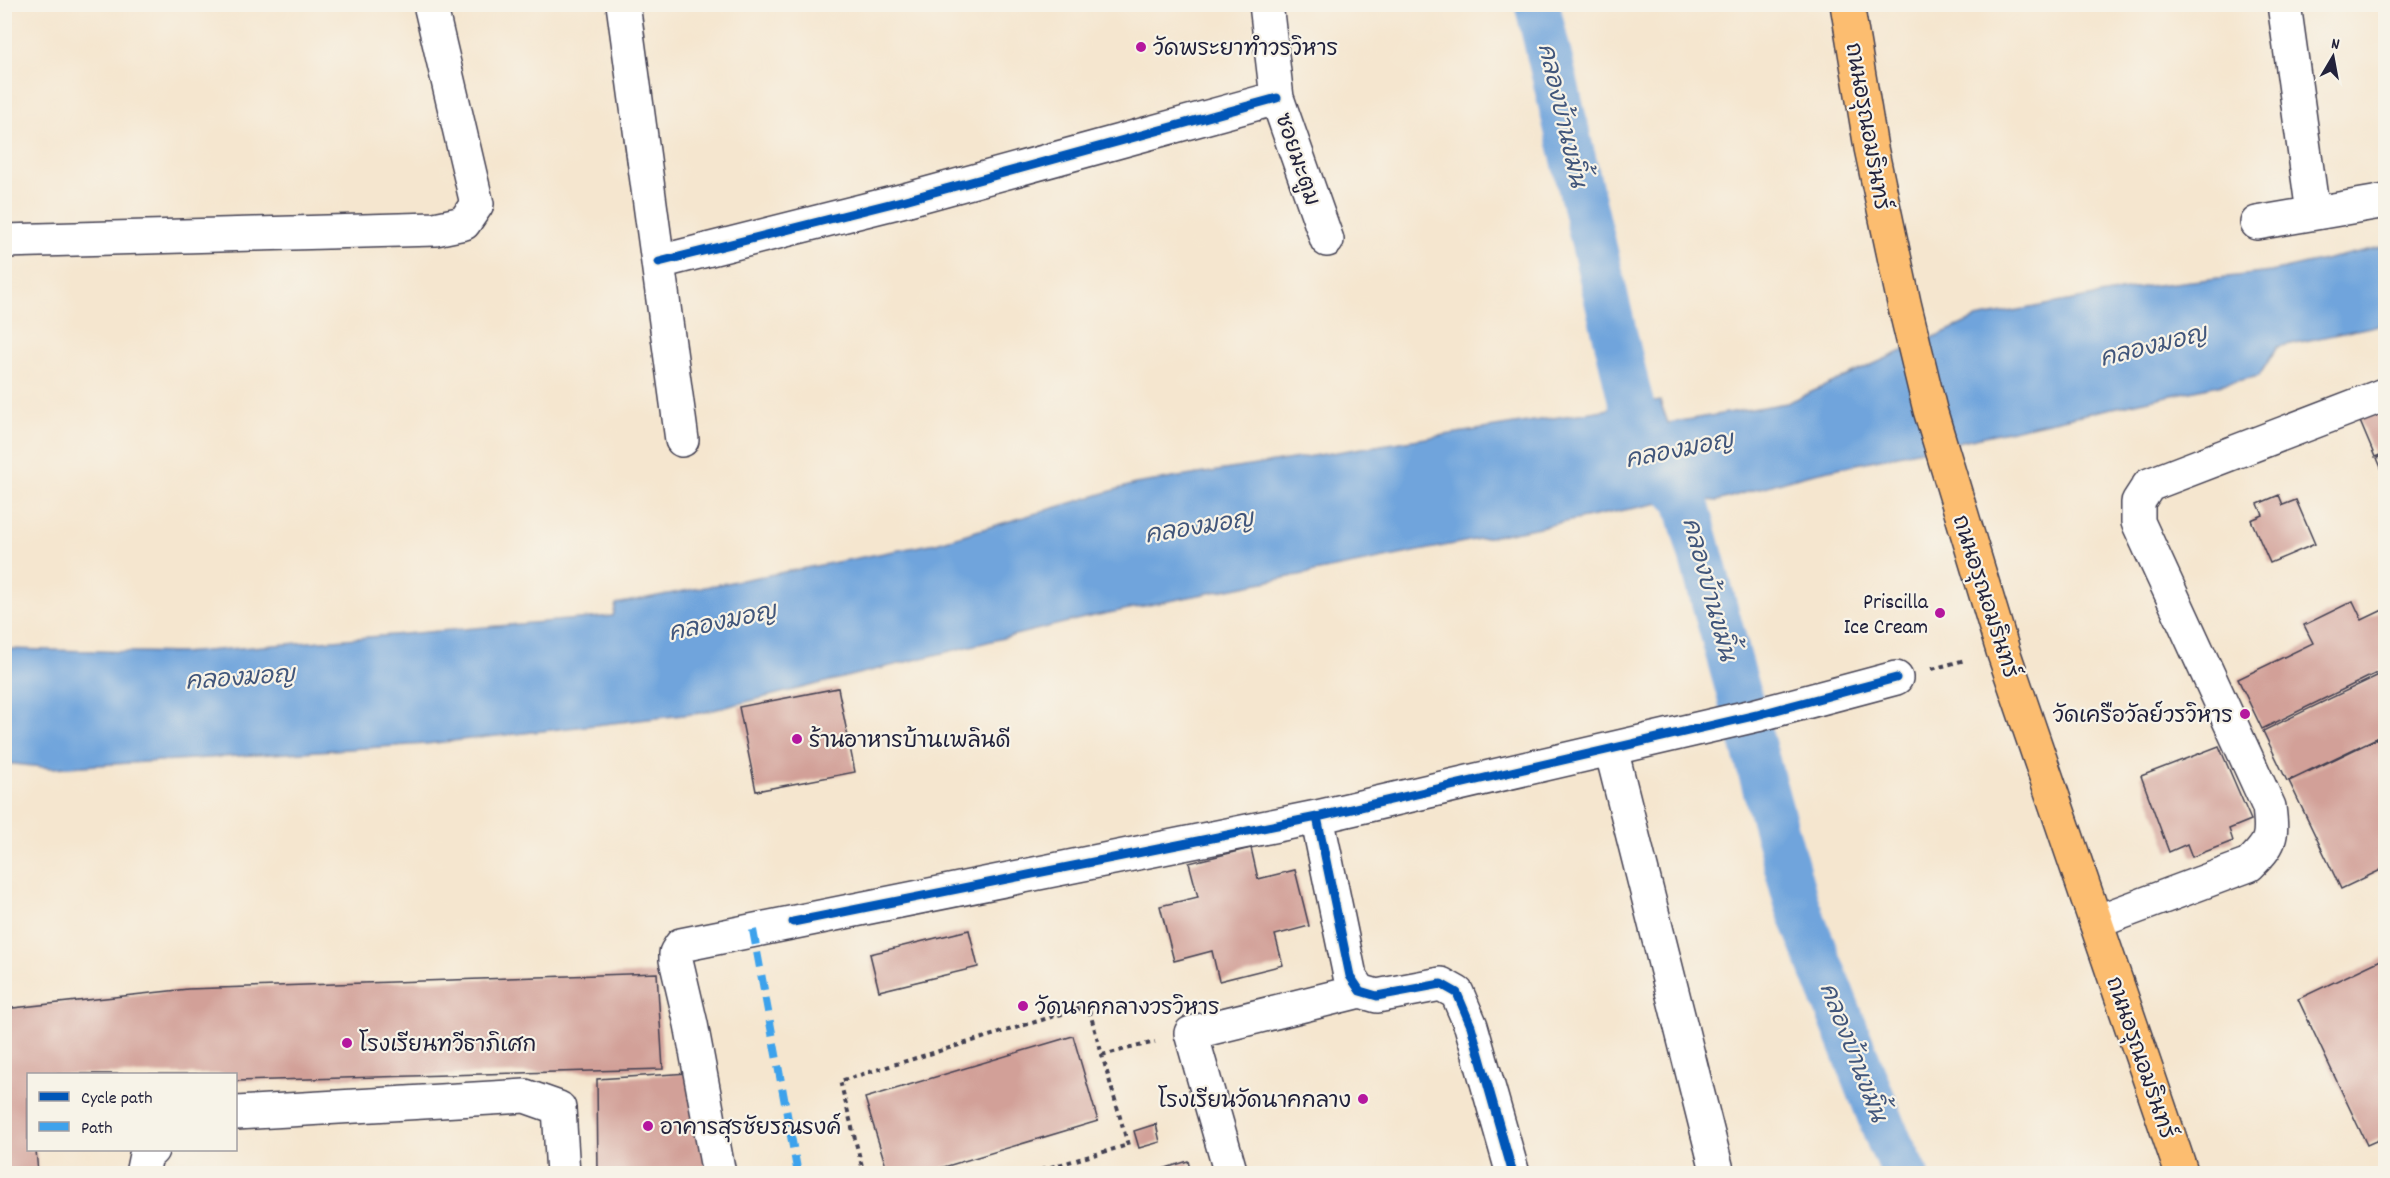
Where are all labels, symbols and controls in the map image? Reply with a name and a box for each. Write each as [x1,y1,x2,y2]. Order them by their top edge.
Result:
north arrow [2303,27,2363,87]
text: N [2329,33,2341,57]
place label: วัดพระยาทําวรวิหาร [1153,34,1338,66]
water label: คลองบ้านขมิ้น [1527,39,1600,193]
marker: วัดพระยาทําวรวิหาร [1134,40,1148,54]
street label: ถนนอรุณอมรินทร์ [1836,40,1898,213]
street label: ซอยมะตูม [1265,109,1326,211]
water label: คลองมอญ [2097,318,2213,378]
water label: คลองมอญ [1623,424,1739,479]
water label: คลองมอญ [1143,503,1258,554]
street label: ถนนอรุณอมรินทร์ [1943,511,2027,682]
water label: คลองบ้านขมิ้น [1672,513,1750,667]
place label: Priscilla Ice Cream [1843,588,1929,644]
water label: คลองมอญ [666,595,782,652]
marker: Priscilla Ice Cream [1933,606,1947,620]
water label: คลองมอญ [185,659,298,701]
place label: วัดเครือวัลย์วรวิหาร [2053,700,2233,733]
marker: วัดเครือวัลย์วรวิหาร [2238,707,2252,721]
place label: ร้านอาหารบ้านเพลินดี [809,725,1011,758]
marker: ร้านอาหารบ้านเพลินดี [790,732,804,746]
street label: ถนนอรุณอมรินทร์ [2096,972,2183,1143]
water label: คลองบ้านขมิ้น [1809,976,1901,1129]
place label: วัดนาคกลางวรวิหาร [1035,993,1220,1025]
marker: วัดนาคกลางวรวิหาร [1016,999,1030,1013]
place label: โรงเรียนทวีธาภิเศก [359,1029,536,1062]
marker: โรงเรียนทวีธาภิเศก [340,1036,354,1050]
legend [27,1073,237,1151]
place label: โรงเรียนวัดนาคกลาง [1158,1085,1351,1118]
text: Cycle path [81,1087,152,1112]
marker: โรงเรียนวัดนาคกลาง [1356,1092,1370,1106]
place label: อาคารสุรชัยรณรงค์ [660,1112,841,1145]
text: Path [81,1117,113,1142]
marker: อาคารสุรชัยรณรงค์ [641,1119,655,1133]

